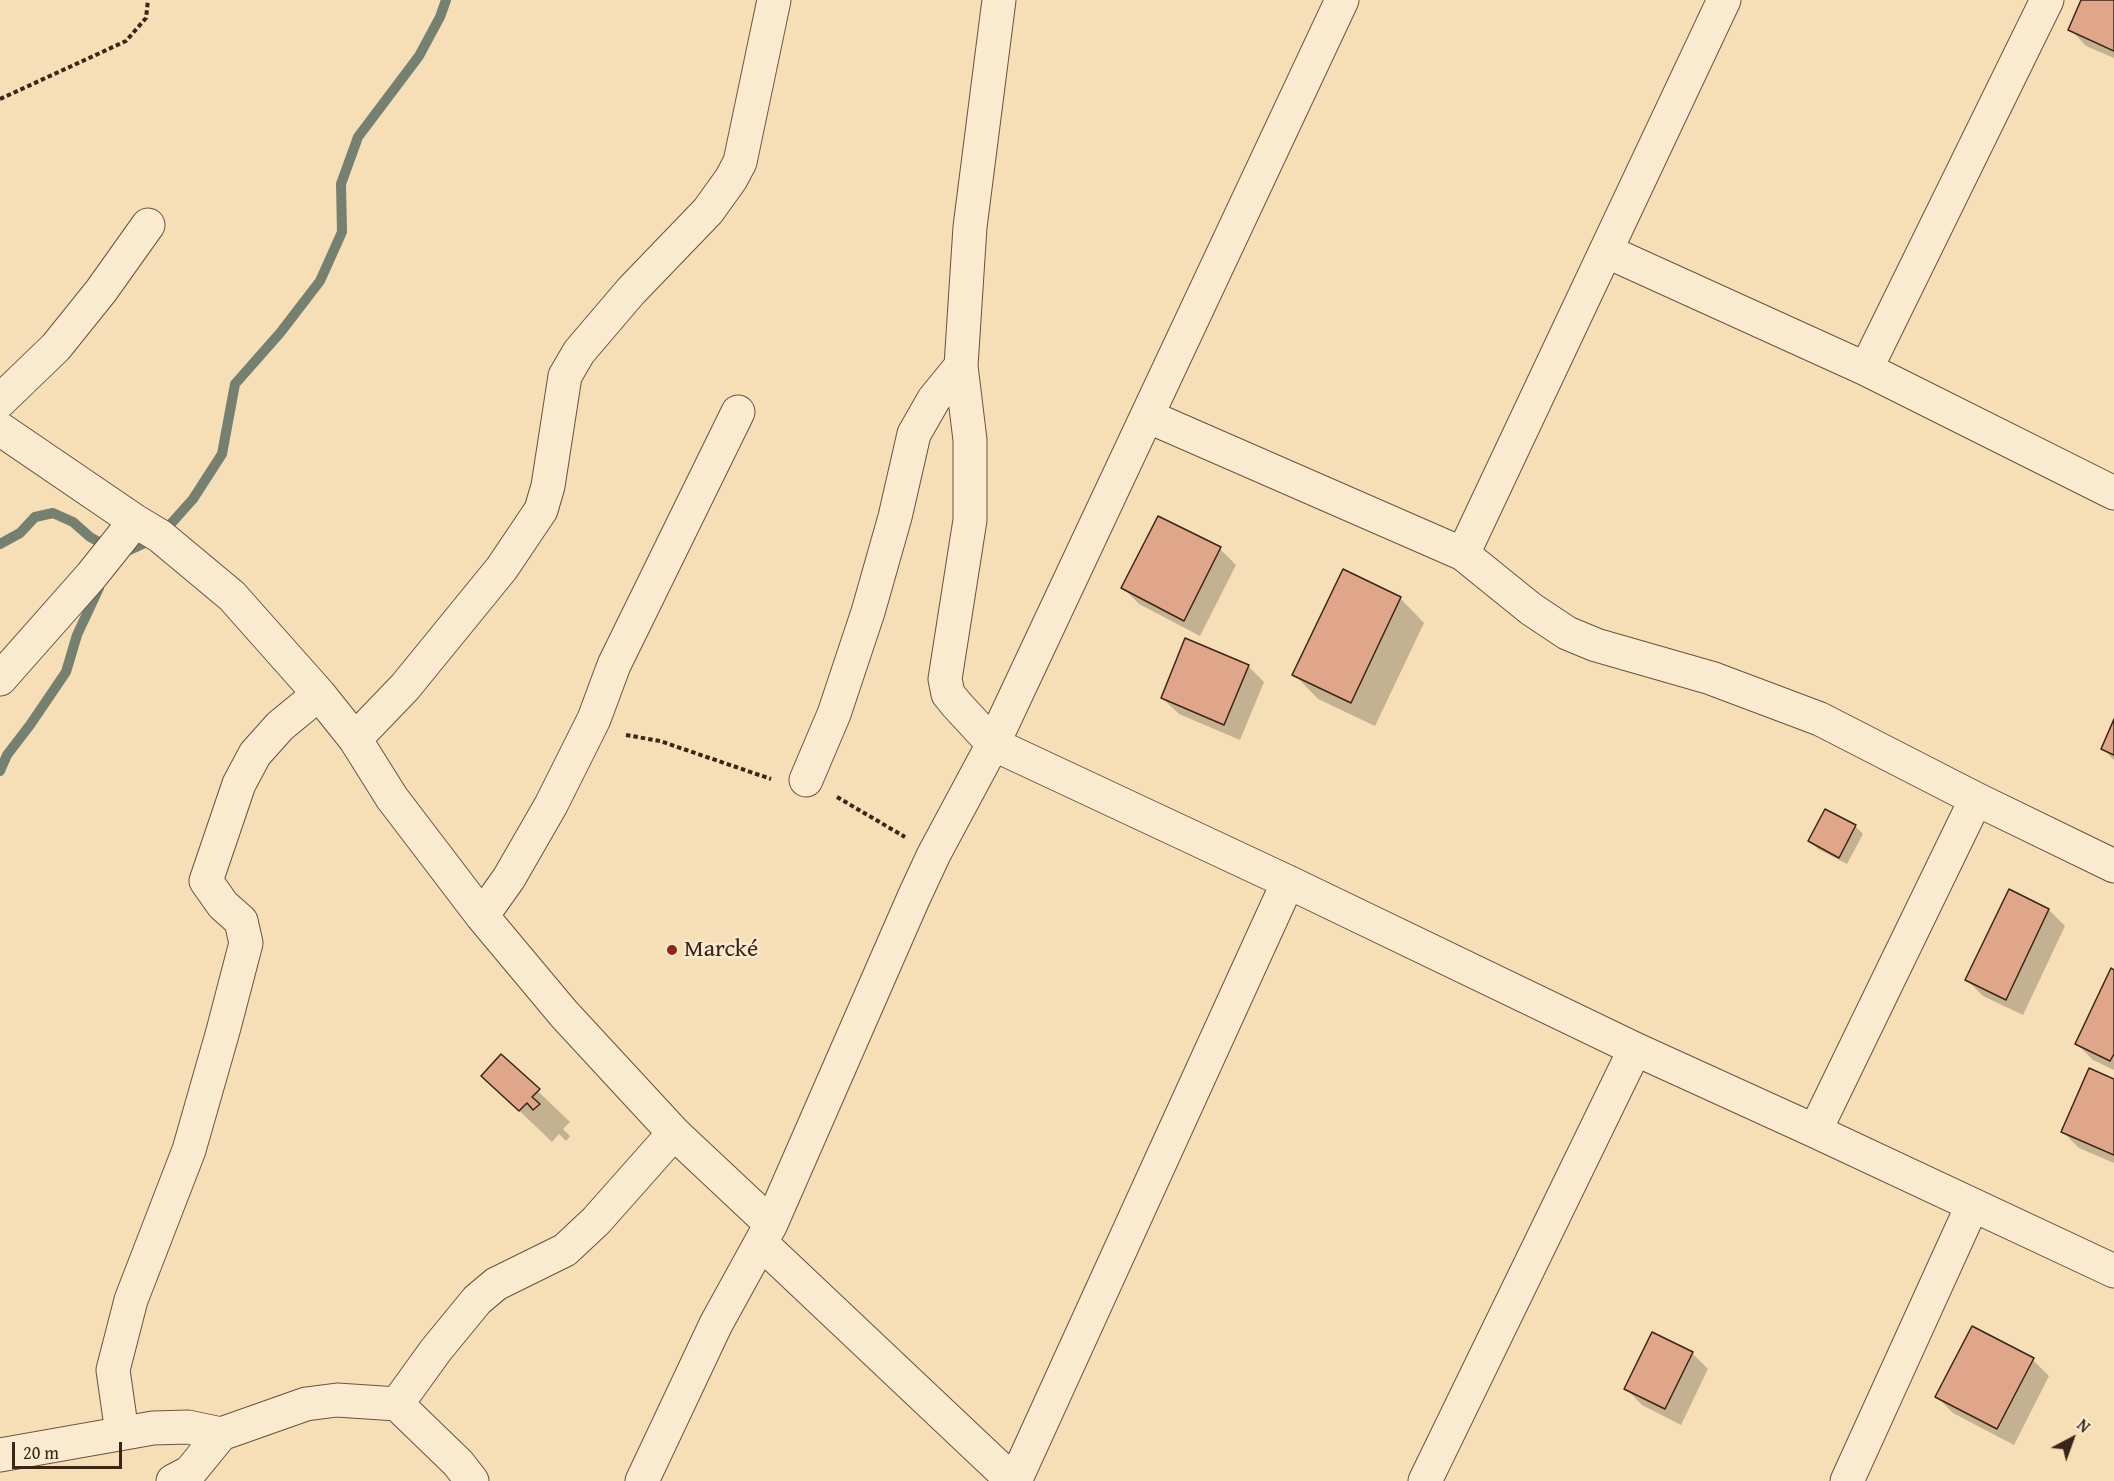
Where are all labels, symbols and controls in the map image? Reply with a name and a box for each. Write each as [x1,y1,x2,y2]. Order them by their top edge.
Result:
place label: Marcké [684,936,758,964]
marker: Marcké [665,943,679,957]
north arrow [2042,1409,2102,1469]
text: N [2072,1413,2096,1438]
scale bar [15,1430,124,1468]
text: 20 m [23,1439,59,1466]

